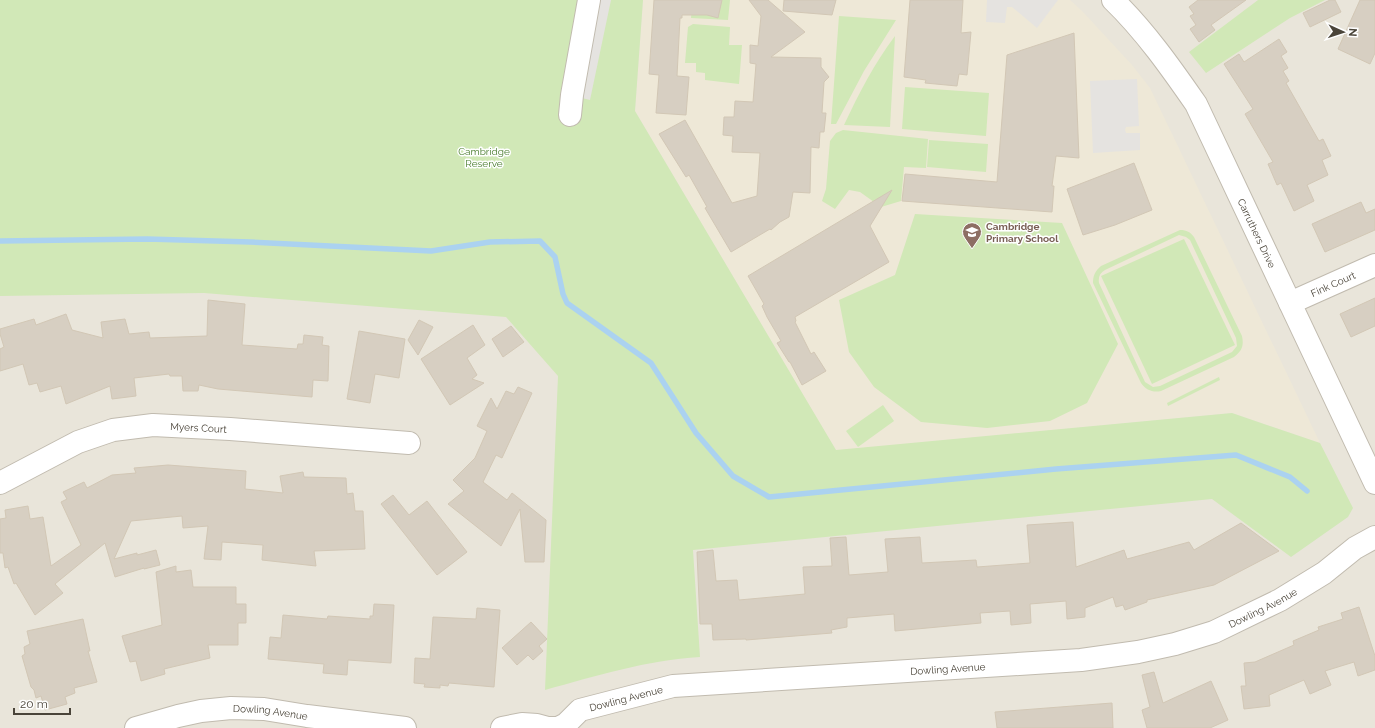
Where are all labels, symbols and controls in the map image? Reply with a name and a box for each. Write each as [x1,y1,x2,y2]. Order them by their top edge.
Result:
north arrow [1323,12,1363,52]
text: N [1346,28,1359,37]
park label: Cambridge Reserve [458,146,510,169]
street label: Carruthers Drive [1236,197,1278,270]
school or university icon: Cambridge Primary School [961,221,983,249]
place label: Cambridge Primary School [986,221,1059,244]
street label: Fink Court [1309,269,1357,299]
street label: Myers Court [170,420,228,434]
street label: Dowling Avenue [1227,585,1299,630]
street label: Dowling Avenue [910,661,986,676]
street label: Dowling Avenue [588,683,664,713]
scale bar [14,690,70,716]
text: 20 m [20,697,48,711]
street label: Dowling Avenue [233,703,309,722]

